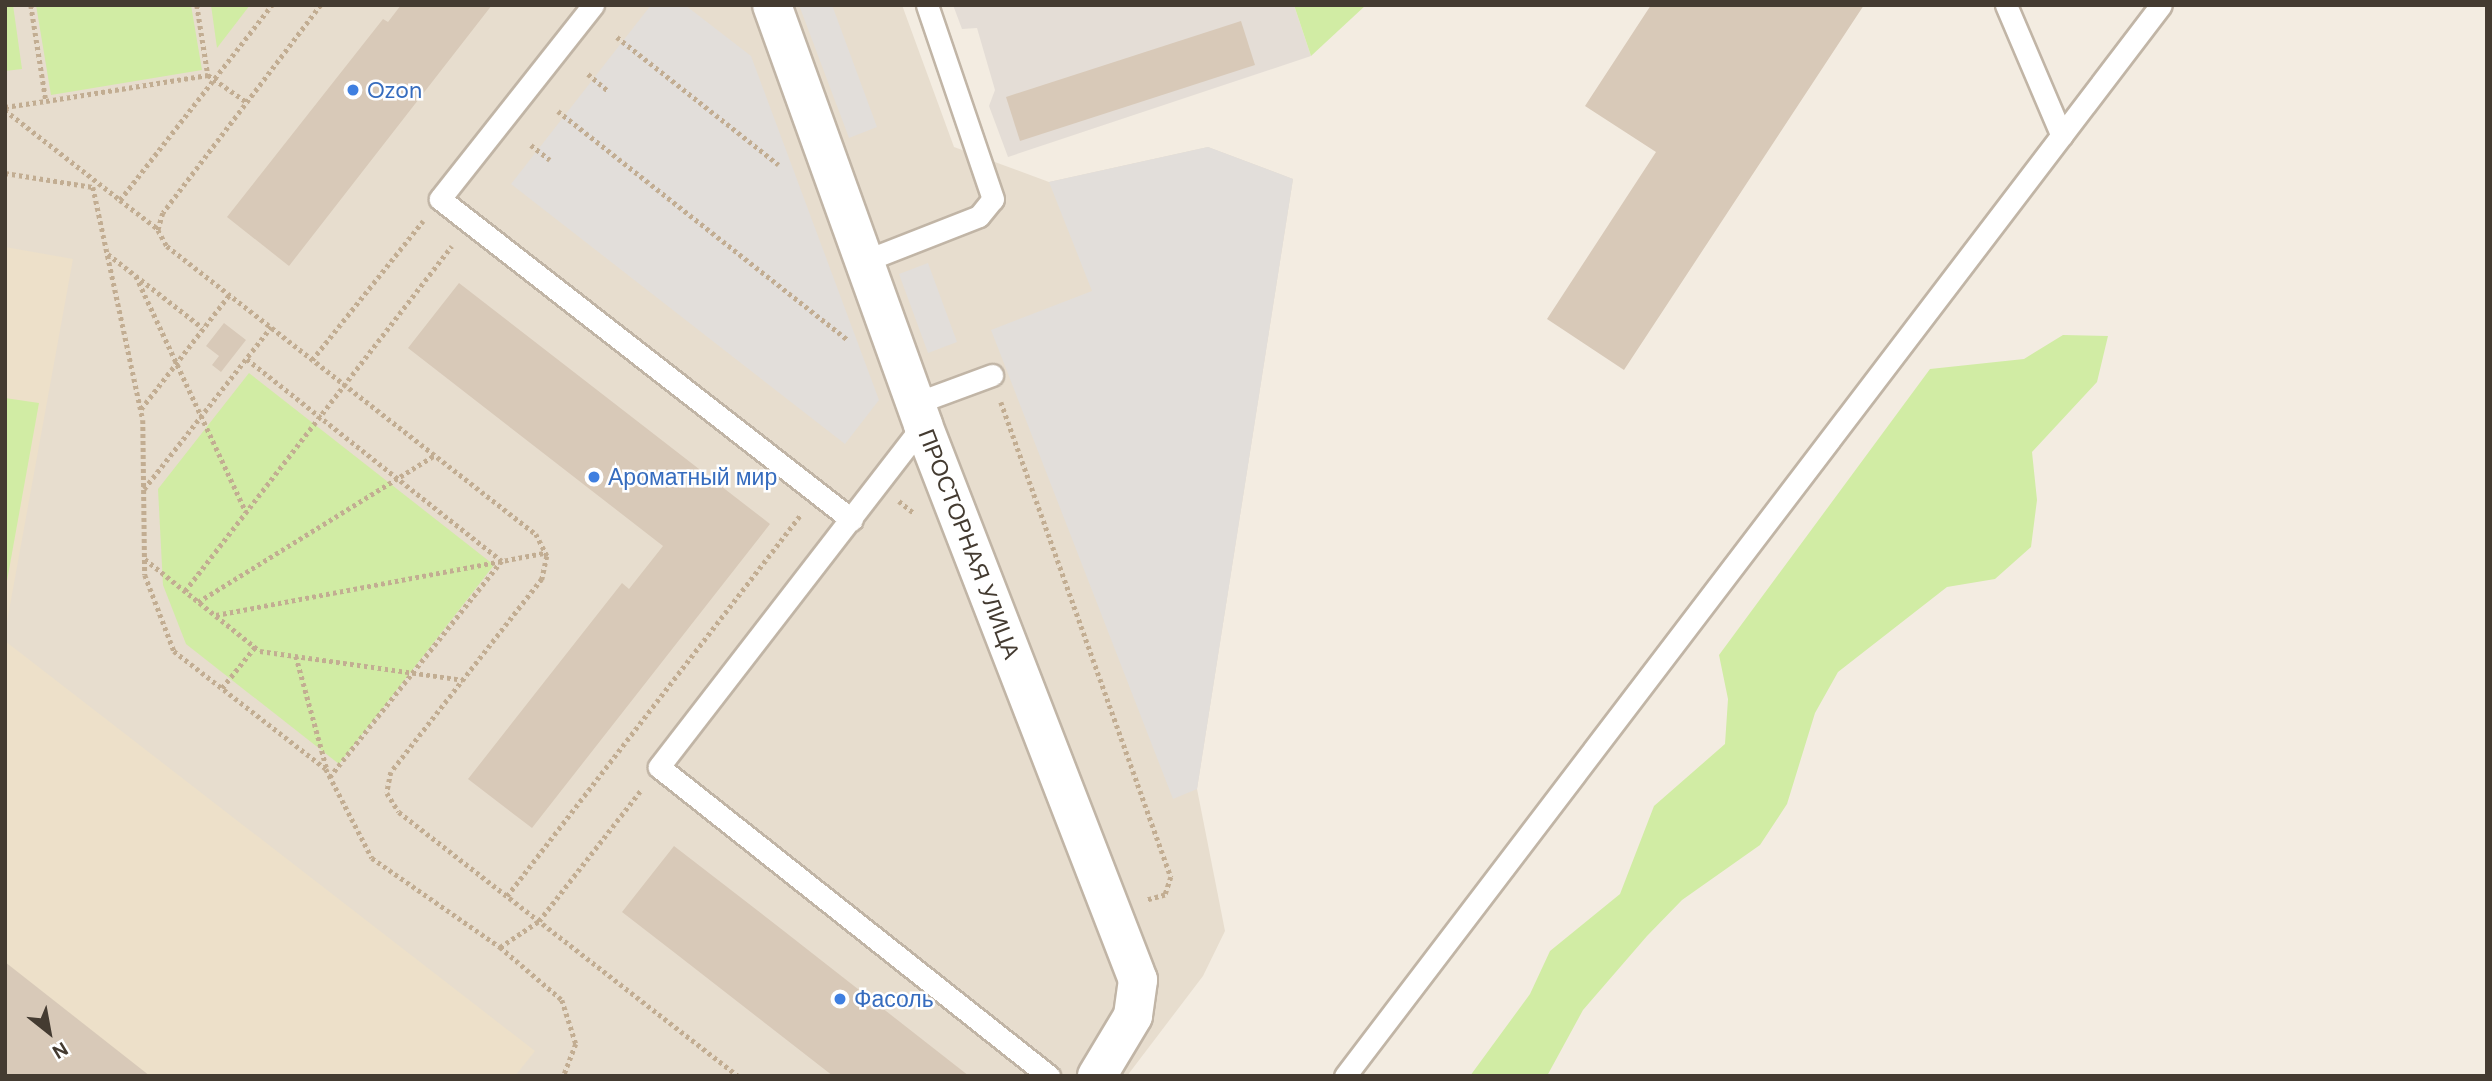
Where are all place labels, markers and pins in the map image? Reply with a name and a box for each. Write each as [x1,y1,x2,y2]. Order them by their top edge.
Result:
place label: Ozon [367,76,422,104]
marker: Ozon [345,82,361,98]
place label: Ароматный мир [608,463,777,491]
marker: Ароматный мир [586,469,602,485]
place label: Фасоль [854,985,934,1013]
marker: Фасоль [832,991,848,1007]

